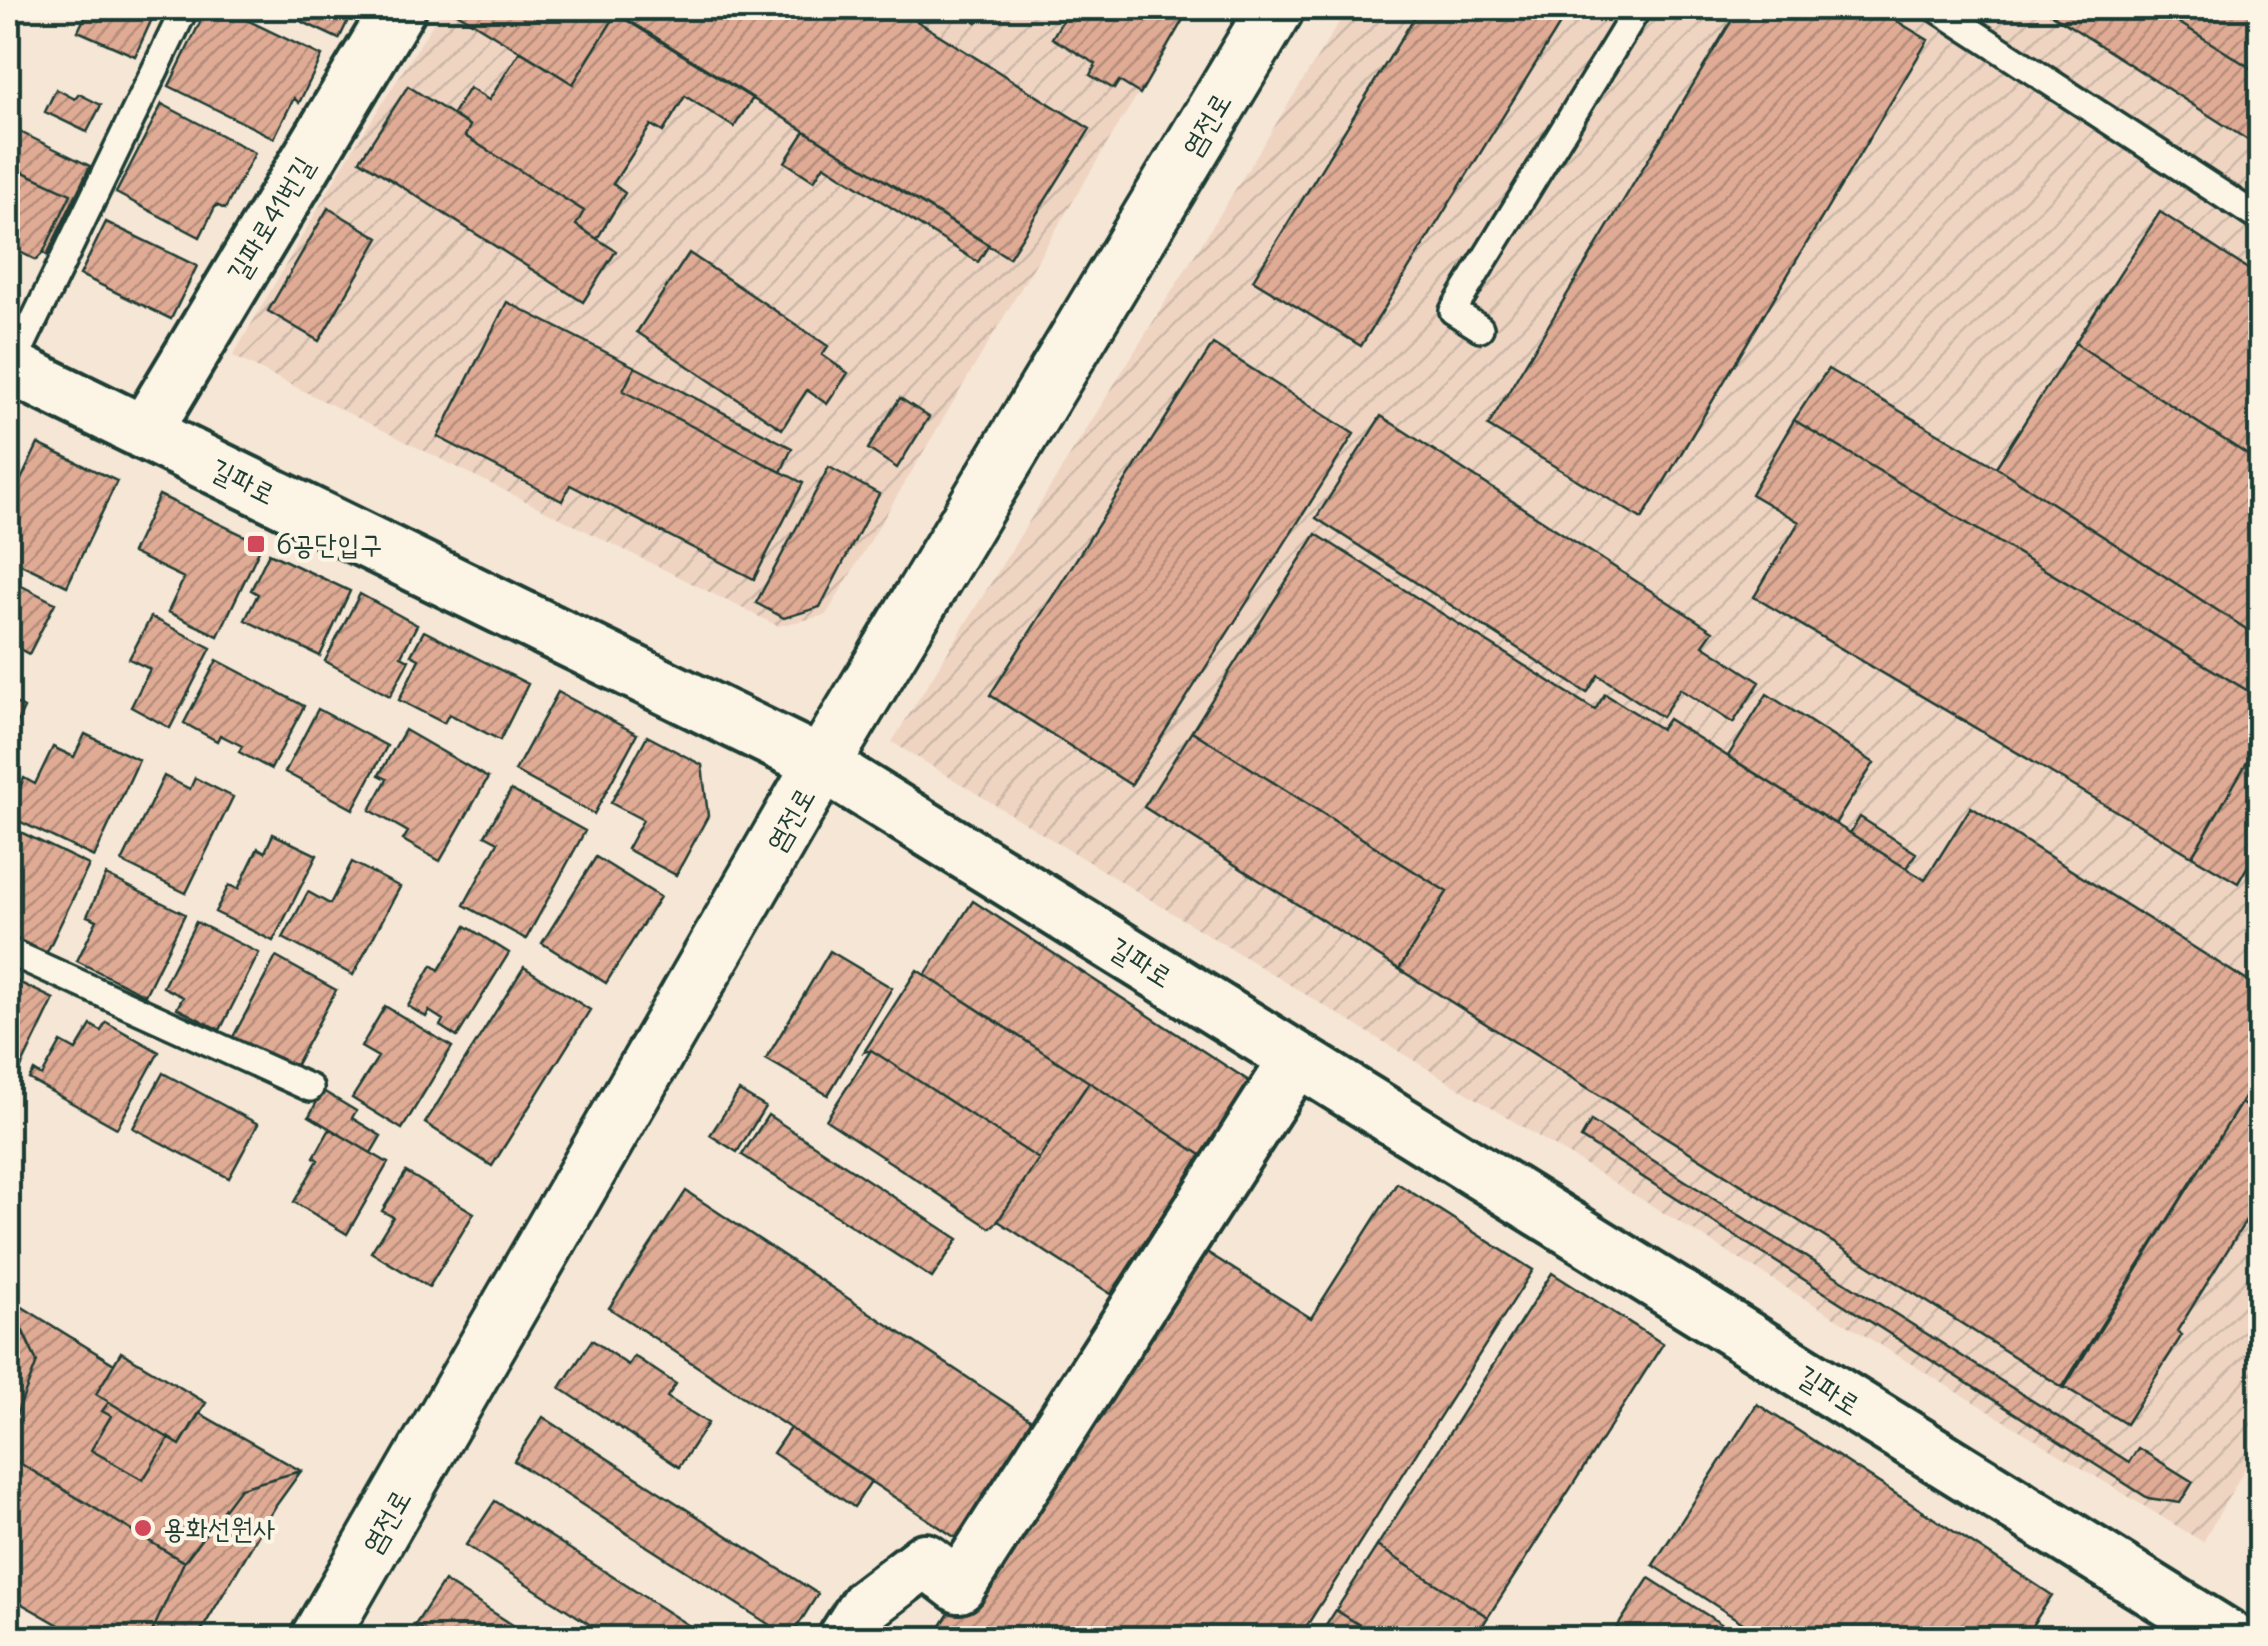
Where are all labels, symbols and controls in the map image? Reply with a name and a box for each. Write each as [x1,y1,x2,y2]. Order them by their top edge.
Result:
street label: 염전로 [1173,86,1239,162]
street label: 길파로41번길 [219,150,321,288]
street label: 길파로 [205,450,281,512]
place label: 6공단입구 [276,526,382,562]
marker: 6공단입구 [245,533,267,555]
street label: 염전로 [758,781,822,857]
street label: 길파로 [1103,929,1179,995]
street label: 길파로 [1791,1357,1867,1423]
street label: 염전로 [354,1483,418,1559]
place label: 용화선원사 [163,1510,276,1546]
marker: 용화선원사 [132,1517,154,1539]

